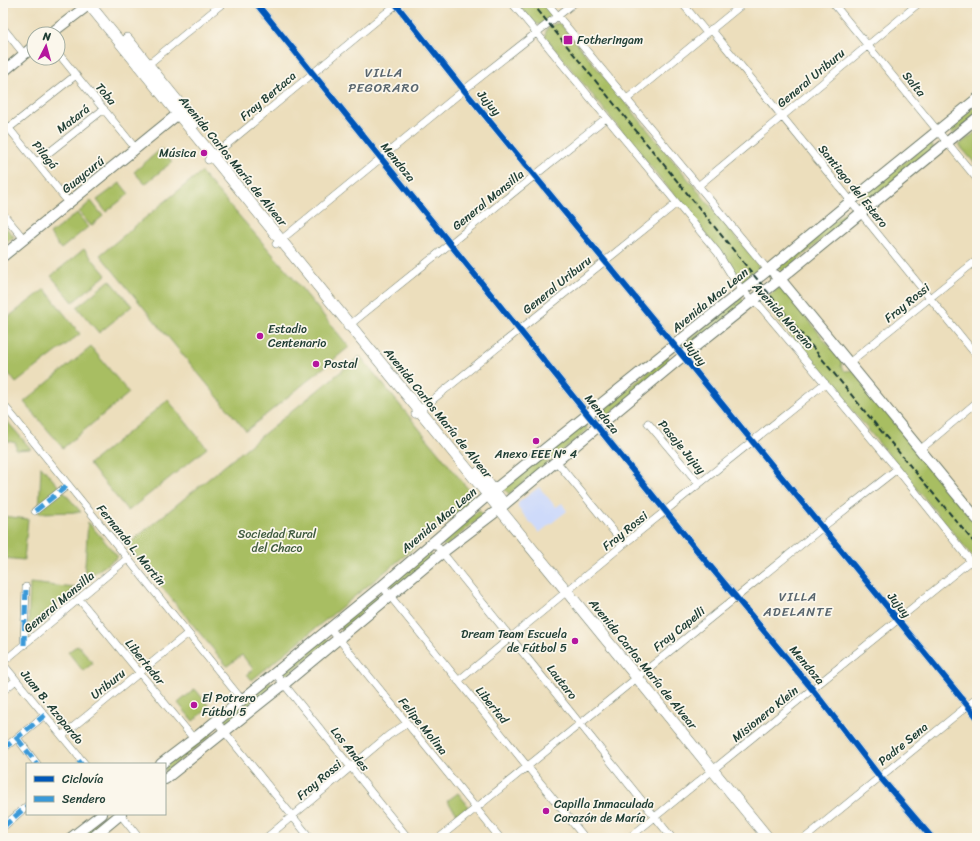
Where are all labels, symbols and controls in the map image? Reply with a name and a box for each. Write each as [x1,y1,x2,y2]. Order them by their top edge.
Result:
north arrow [26,26,66,66]
text: N [41,27,52,46]
place label: Fotheringam [577,29,643,51]
marker: Fotheringam [562,34,574,46]
street label: General Uriburu [772,42,851,113]
district label: VILLA PEGORARO [348,61,420,99]
street label: Fray Bertaca [235,65,301,127]
street label: Salta [897,66,932,103]
street label: Toba [90,78,123,111]
street label: Jujuy [471,84,507,122]
street label: Avenida Carlos María de Alvear [172,90,294,232]
street label: Matará [51,99,95,139]
street label: Pilagá [26,136,64,174]
street label: Mendoza [375,137,421,187]
street label: Santiago del Estero [812,139,894,233]
place label: Música [159,142,197,164]
marker: Música [199,148,209,158]
street label: Guaycurú [57,150,110,199]
street label: General Mansilla [447,164,529,236]
street label: General Uriburu [517,250,597,320]
street label: Avenida Mac Lean [666,262,754,339]
street label: Avenida Moreno [746,277,819,355]
street label: Fray Rossi [879,277,935,329]
place label: Estadio Centenario [268,318,326,354]
marker: Estadio Centenario [255,331,265,341]
street label: Jujuy [677,334,713,372]
street label: Avenida Carlos María de Alvear [377,342,499,484]
place label: Postal [324,353,358,375]
marker: Postal [311,359,321,369]
street label: Mendoza [579,389,625,439]
street label: Pasaje Jujuy [652,415,712,480]
marker: Anexo EEE Nº 4 [531,436,541,446]
place label: Anexo EEE Nº 4 [494,443,578,465]
street label: Avenida Mac Lean [395,481,482,559]
street label: Fernando L. Martín [91,499,172,591]
street label: Fray Rossi [597,505,653,557]
park label: Sociedad Rural del Chaco [238,523,317,559]
street label: General Mansilla [18,565,100,639]
district label: VILLA ADELANTE [762,585,833,623]
street label: Jujuy [881,586,917,624]
street label: Avenida Carlos María de Alvear [582,593,704,735]
street label: Fray Capelli [648,600,711,657]
place label: Dream Team Escuela de Fútbol 5 [461,623,567,659]
street label: Libertador [119,634,171,691]
marker: Dream Team Escuela de Fútbol 5 [570,636,580,646]
street label: Mendoza [784,640,830,690]
street label: Lautaro [541,659,583,705]
street label: Uriburu [85,662,131,705]
street label: Juan B. Azopardo [14,664,89,749]
street label: Misionero Klein [727,680,804,748]
street label: Libertad [470,681,515,730]
place label: El Potrero Fútbol 5 [202,687,256,723]
street label: Felipe Molina [392,692,454,760]
marker: El Potrero Fútbol 5 [189,700,199,710]
street label: Padre Sena [873,717,933,771]
street label: Los Andes [325,722,375,777]
street label: Fray Rossi [291,754,347,806]
legend [26,763,166,815]
text: Ciclovía [62,768,103,790]
text: Sendero [62,788,106,810]
place label: Capilla Inmaculada Corazón de María [554,793,654,829]
marker: Capilla Inmaculada Corazón de María [541,806,551,816]

